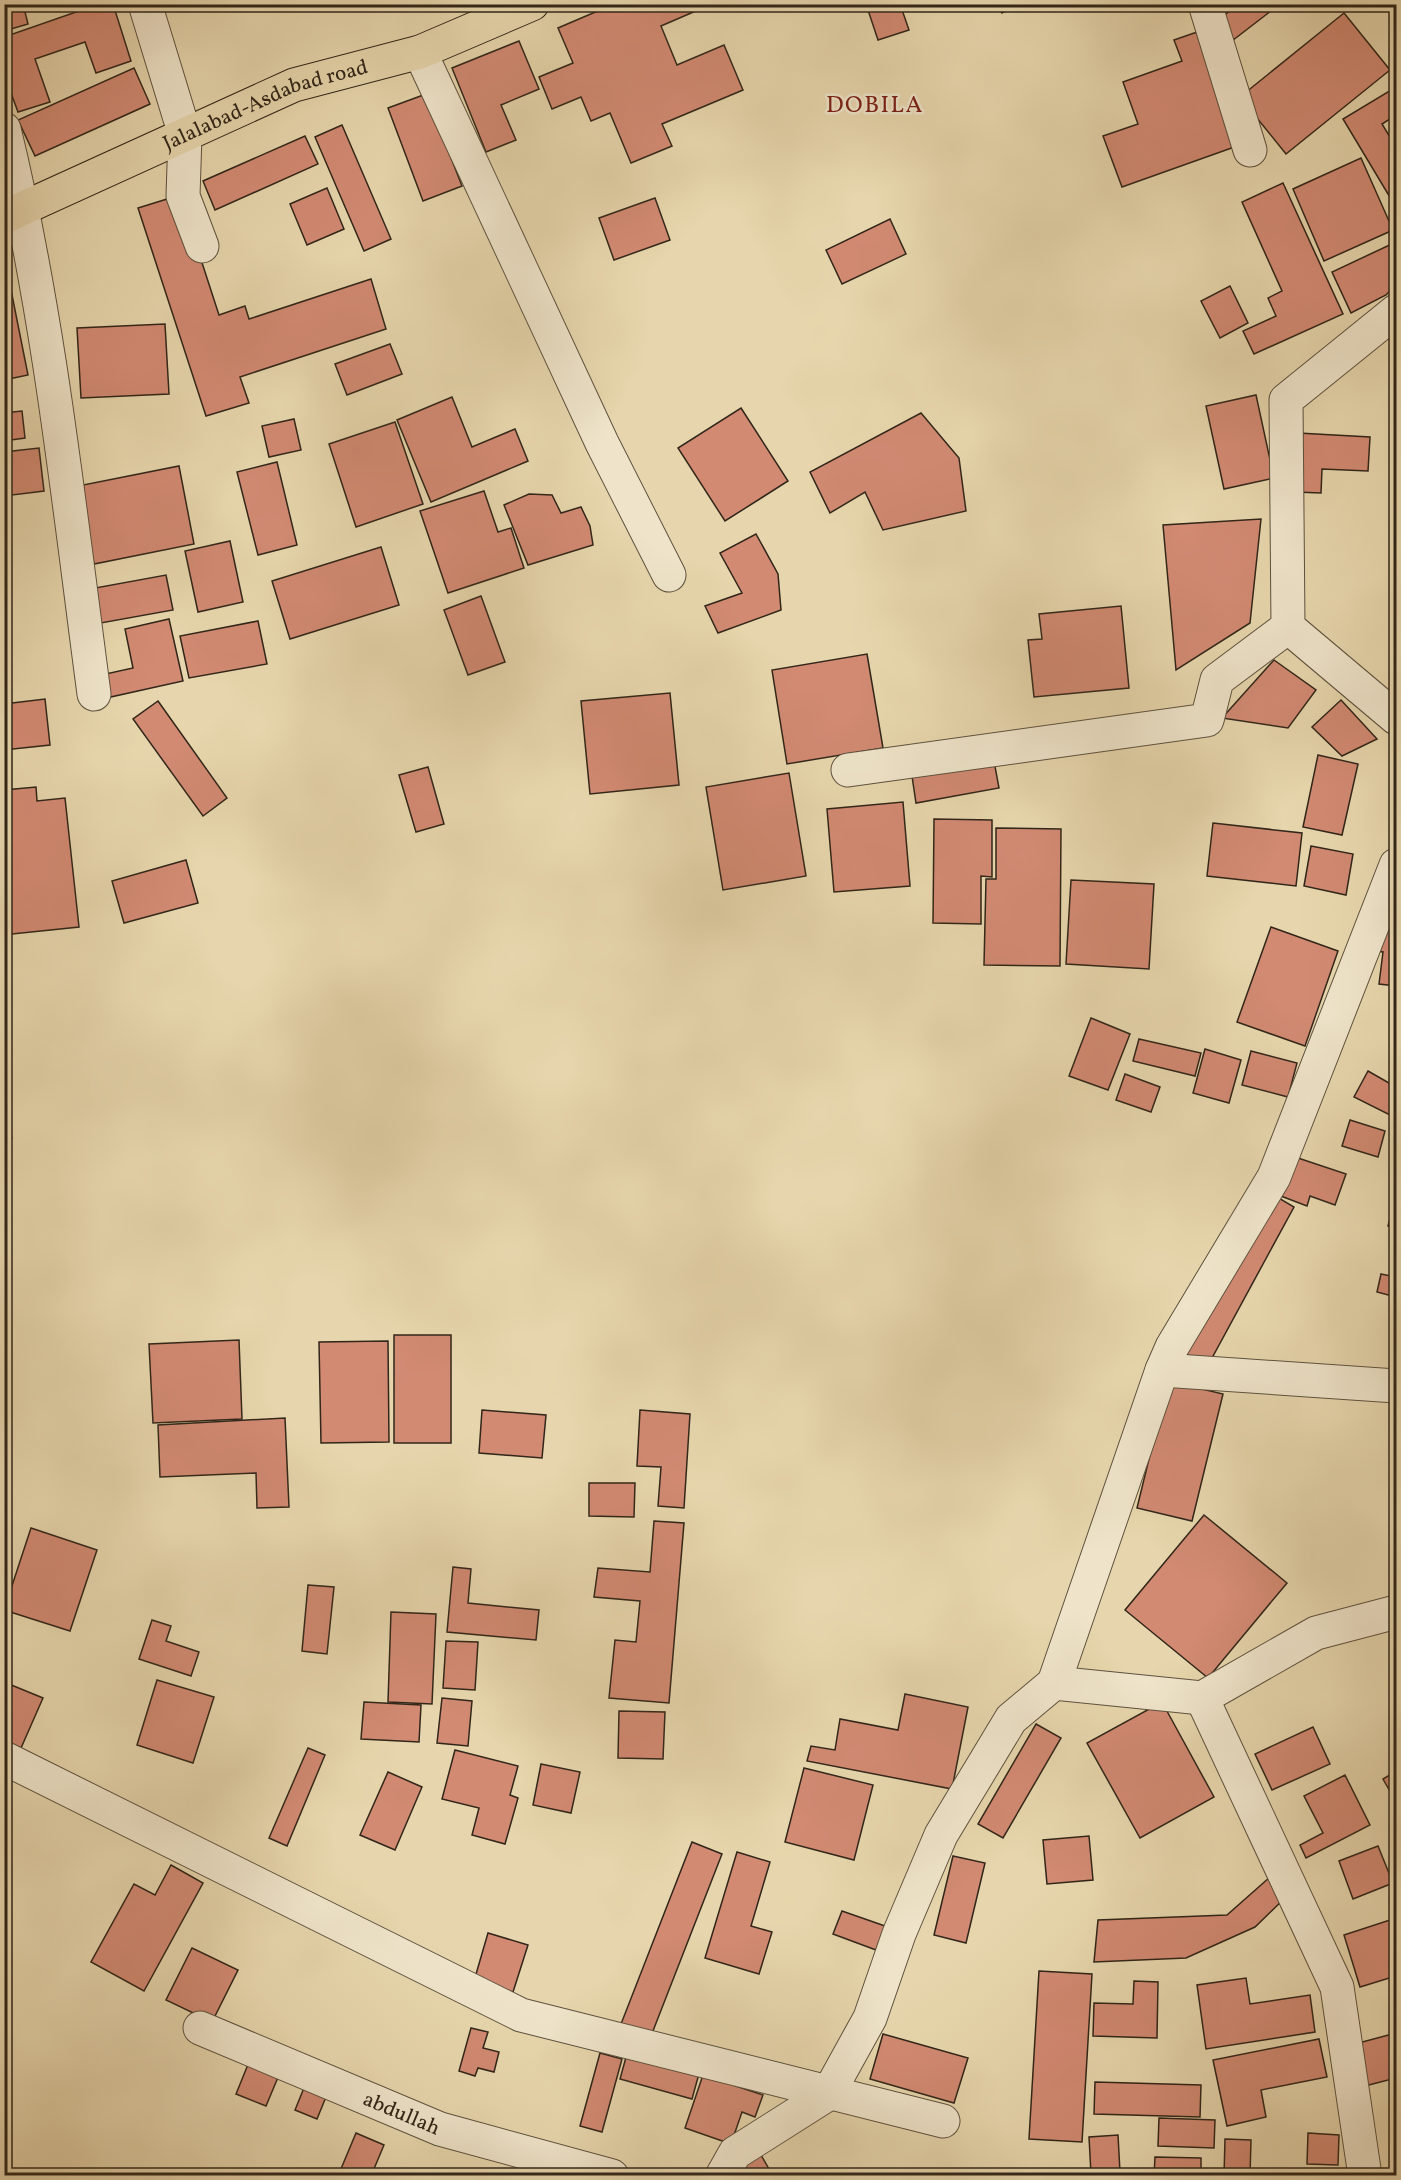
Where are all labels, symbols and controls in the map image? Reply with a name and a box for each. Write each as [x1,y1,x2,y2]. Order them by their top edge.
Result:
street label: Jalalabad-Asdabad road [158,53,371,159]
district label: DOBILA [826,89,924,123]
street label: abdullah [358,2085,444,2143]

